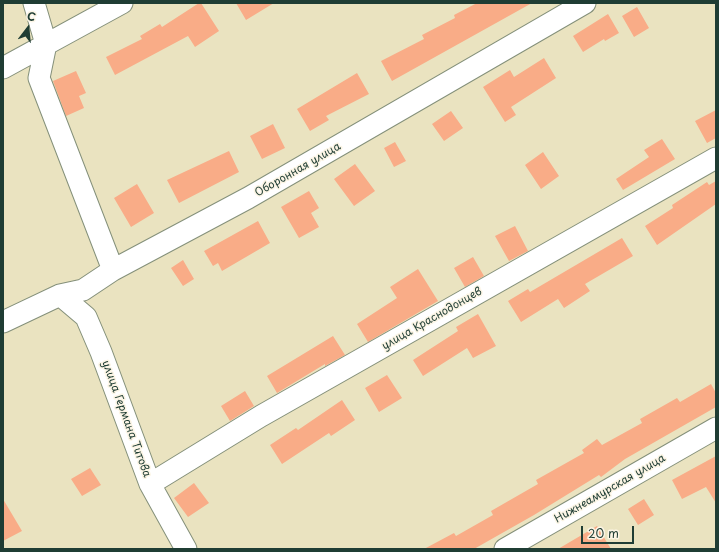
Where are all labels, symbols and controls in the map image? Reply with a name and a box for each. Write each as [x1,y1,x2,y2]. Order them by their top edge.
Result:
text: С [25,7,38,25]
north arrow [8,8,48,48]
street label: Оборонная улица [253,140,343,200]
street label: улица Краснодонцев [380,285,484,353]
street label: улица Германа Титова [99,359,153,479]
street label: Нижнеамурская улица [552,452,668,526]
scale bar [583,518,636,544]
text: 20 m [588,524,619,542]

